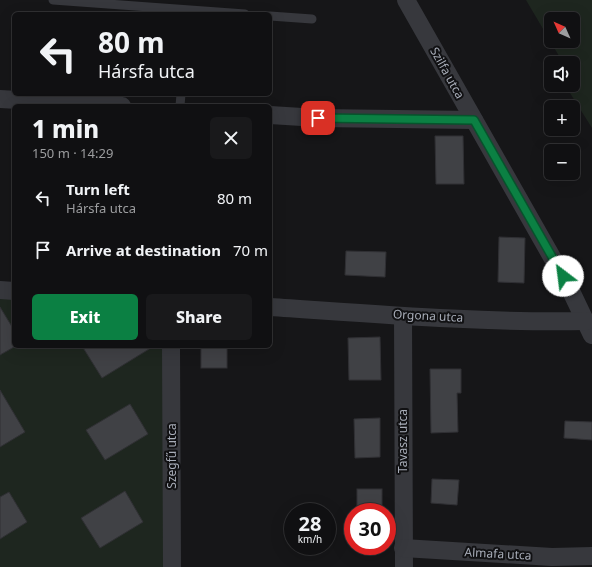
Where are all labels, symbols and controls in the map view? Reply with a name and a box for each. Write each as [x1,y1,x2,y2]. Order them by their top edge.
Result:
north arrow [544,12,580,48]
map controls [544,12,580,180]
text: 80 m [98,23,165,61]
icon: left [32,28,84,80]
street label: Szilfa utca [426,44,469,102]
button: sound [544,56,580,92]
text: Hársfa utca [98,59,195,83]
button: + [544,100,580,136]
pin [301,101,335,135]
icon: arrive [307,107,329,129]
text: 1 min [32,112,99,145]
button: close [210,117,252,159]
text: 150 m · 14:29 [32,144,113,162]
button: − [544,144,580,180]
text: Turn left [66,179,130,199]
icon: left [32,187,54,209]
text: 80 m [217,188,252,208]
text: Hársfa utca [66,199,136,217]
icon: arrive [32,239,54,261]
text: Arrive at destination [66,240,221,260]
text: 70 m [233,240,268,260]
position arrow [542,255,584,297]
button: Exit [32,294,138,340]
button: Share [146,294,252,340]
street label: Orgona utca [392,305,464,326]
street label: Tavasz utca [394,409,411,473]
street label: Szegfű utca [163,423,180,489]
speed limit sign: 30 [344,503,396,555]
text: 28 [299,510,321,537]
text: km/h [298,532,322,546]
street label: Almafa utca [464,543,532,564]

